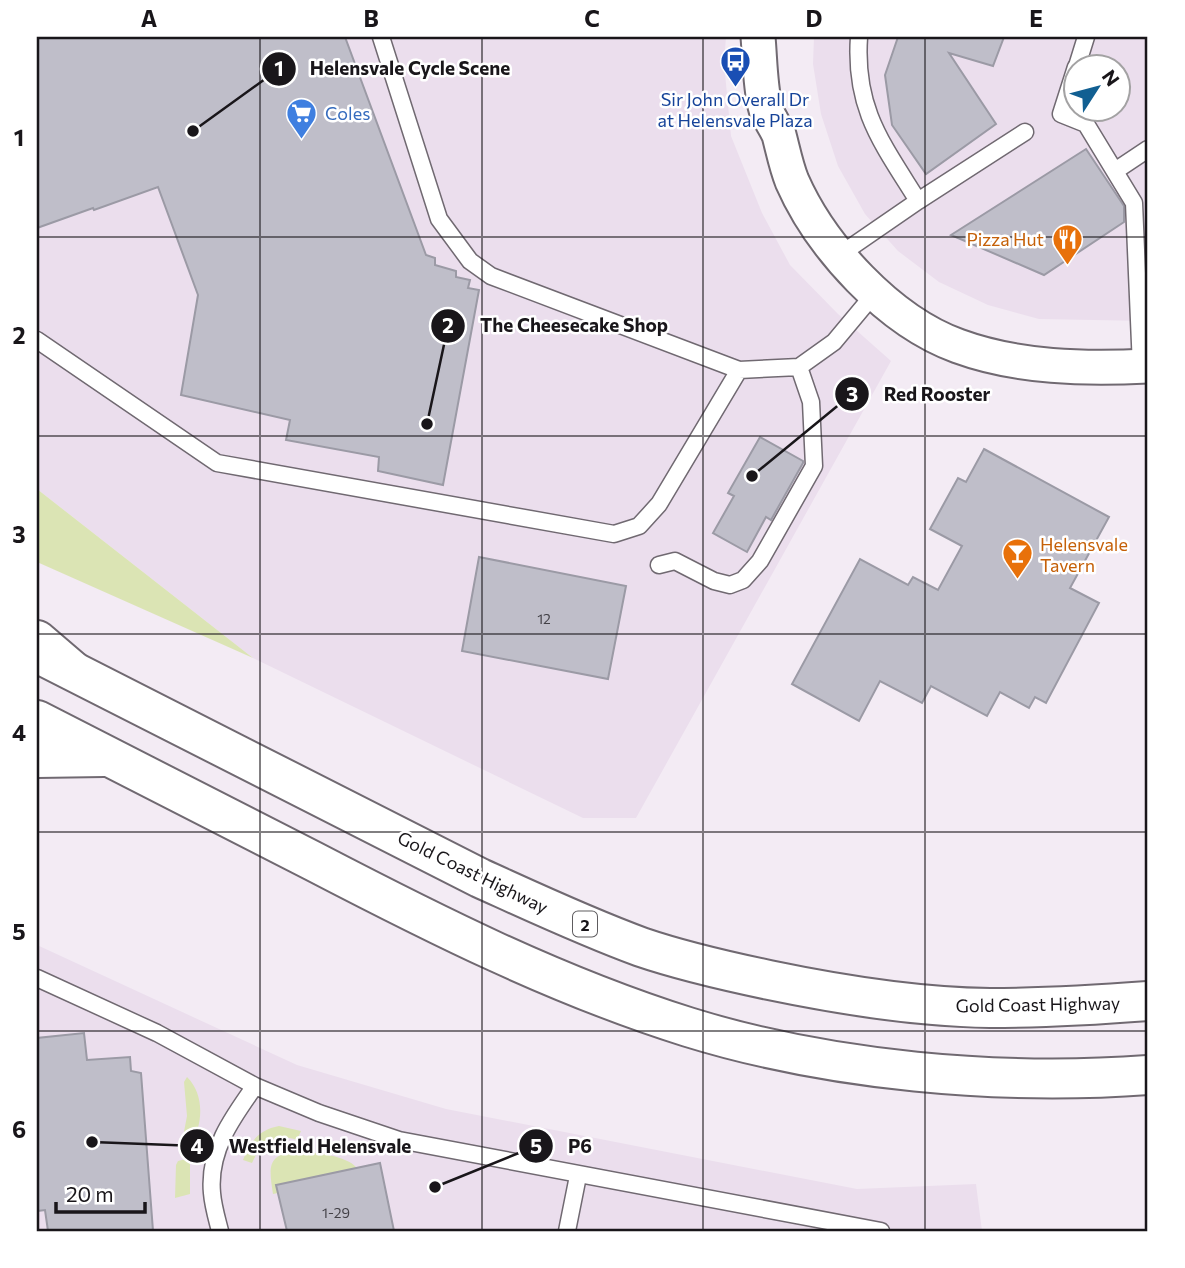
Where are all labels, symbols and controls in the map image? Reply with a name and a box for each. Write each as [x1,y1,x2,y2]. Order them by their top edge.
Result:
text: A [141,4,158,32]
text: B [363,4,379,32]
text: C [584,4,600,32]
text: D [806,4,823,32]
text: E [1029,4,1043,32]
bus stop icon: Sir John Overall Dr at Helensvale Plaza [718,44,752,88]
callout: Helensvale Cycle Scene [261,49,524,89]
north arrow [1062,52,1132,122]
text: 1 [274,55,284,80]
text: Helensvale Cycle Scene [310,56,510,79]
text: N [1098,65,1125,90]
place label: Sir John Overall Dr at Helensvale Plaza [657,88,813,131]
supermarket icon: Coles [285,96,319,140]
place label: Coles [325,102,370,124]
text: 1 [14,123,24,151]
restaurant icon: Pizza Hut [1050,222,1084,266]
place label: Pizza Hut [966,228,1044,250]
callout: The Cheesecake Shop [431,306,682,346]
text: 2 [442,312,454,337]
text: The Cheesecake Shop [480,313,668,336]
text: 2 [12,321,26,349]
callout: Red Rooster [835,374,1004,414]
text: 3 [846,381,858,406]
text: Red Rooster [884,382,991,405]
text: 3 [12,520,26,548]
place label: Helensvale Tavern [1040,533,1128,576]
bar icon: Helensvale Tavern [1000,537,1034,581]
house number: 12 [537,610,551,627]
text: 4 [12,718,26,746]
street label: Gold Coast Highway [394,826,552,918]
road number: 2 [573,912,597,936]
text: 5 [12,917,26,945]
street label: Gold Coast Highway [956,992,1120,1016]
text: 6 [12,1115,26,1143]
callout: Westfield Helensvale [179,1126,425,1166]
callout: P6 [519,1126,606,1166]
text: 4 [191,1133,204,1158]
text: 5 [530,1133,542,1158]
text: Westfield Helensvale [229,1134,411,1157]
text: P6 [568,1134,592,1157]
scale bar [56,1170,145,1214]
text: 20 m [66,1181,114,1206]
house number: 1-29 [322,1204,350,1221]

